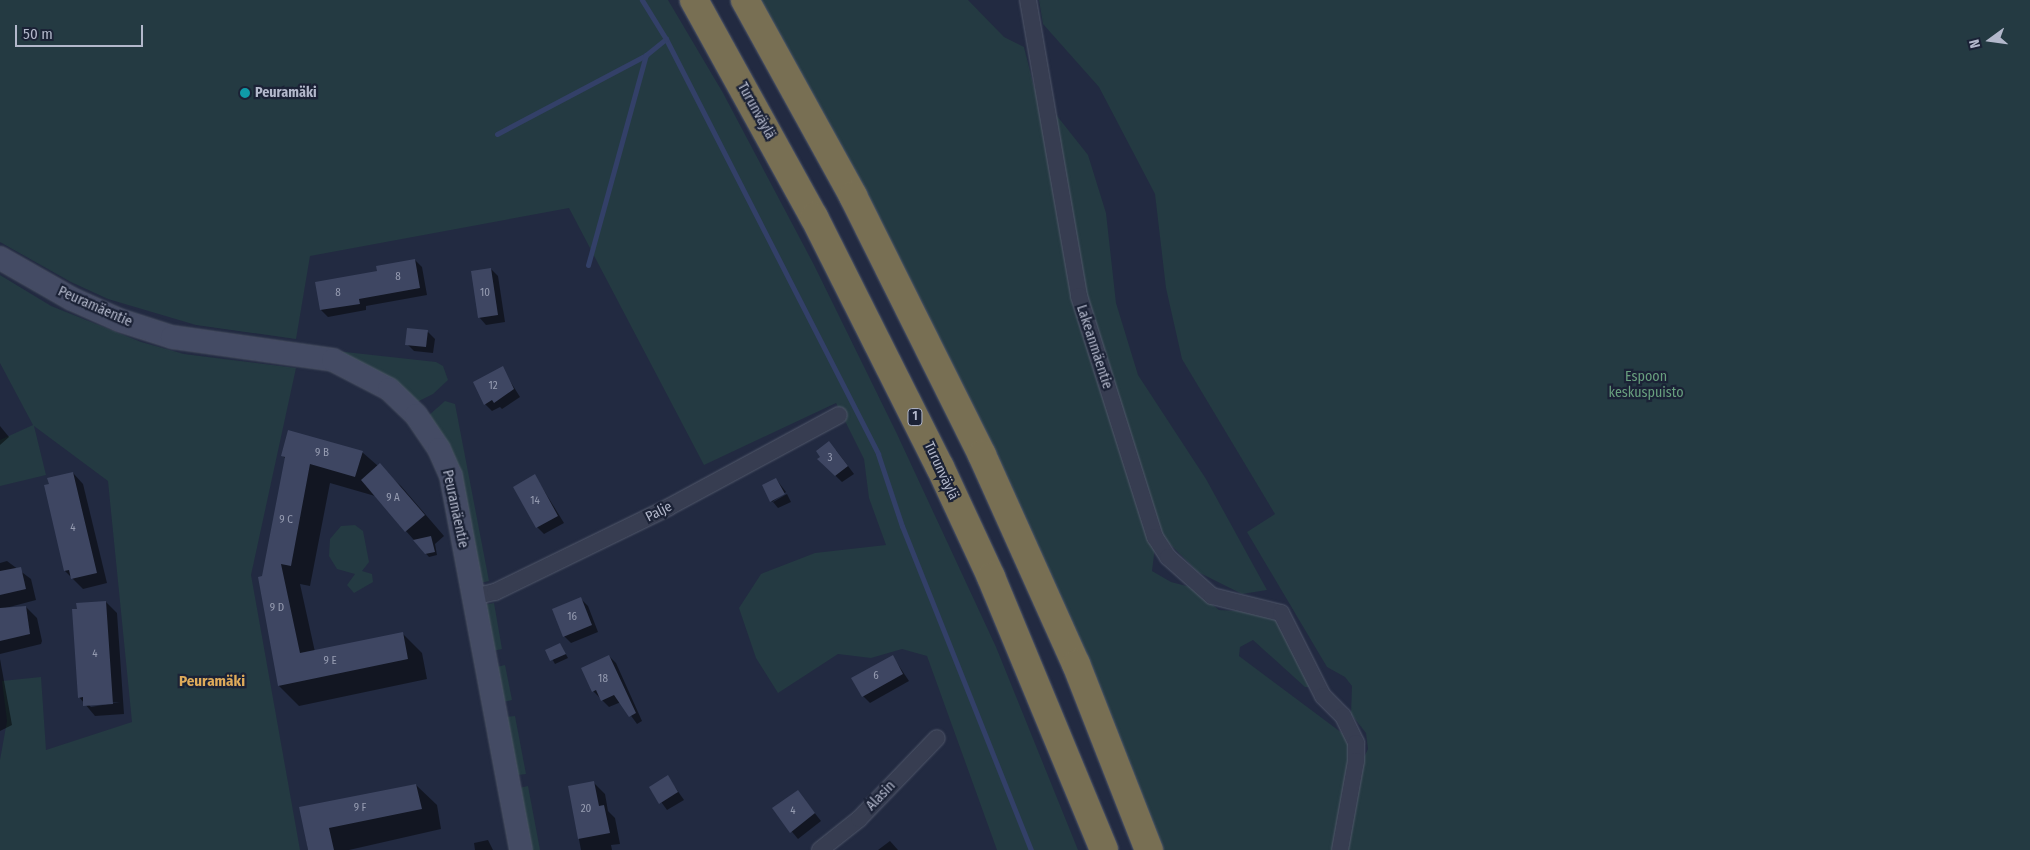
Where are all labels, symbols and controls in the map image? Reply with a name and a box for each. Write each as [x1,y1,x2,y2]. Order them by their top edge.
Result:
scale bar [18,15,145,47]
north arrow [1965,15,2015,65]
text: 50 m [23,25,53,43]
text: N [1966,38,1984,50]
street label: Turunväylä [734,80,778,142]
place label: Peuramäki [255,85,317,101]
marker: Peuramäki [239,87,251,99]
house number: 8 [395,270,401,284]
street label: Peuramäentie [55,283,135,331]
house number: 8 [335,286,341,300]
house number: 10 [480,286,490,300]
street label: Lakeanmäentie [1073,303,1115,391]
park label: Espoon keskuspuisto [1608,369,1684,402]
house number: 12 [488,379,498,393]
road number: 1 [906,408,924,427]
street label: Turunväylä [920,439,962,503]
house number: 9 B [315,446,329,460]
house number: 3 [828,451,832,465]
street label: Peuramäentie [439,468,471,550]
house number: 9 A [386,491,400,505]
house number: 14 [530,494,540,508]
street label: Palje [643,498,675,526]
house number: 9 C [279,513,293,527]
house number: 4 [70,521,76,535]
house number: 9 D [270,601,284,615]
house number: 16 [567,610,577,624]
house number: 4 [92,647,98,661]
house number: 9 E [323,654,337,668]
house number: 6 [873,669,879,683]
house number: 18 [598,672,608,686]
district label: Peuramäki [179,673,245,691]
street label: Alasin [863,778,899,814]
house number: 9 F [354,801,366,815]
house number: 20 [581,802,591,816]
house number: 4 [790,804,796,818]

